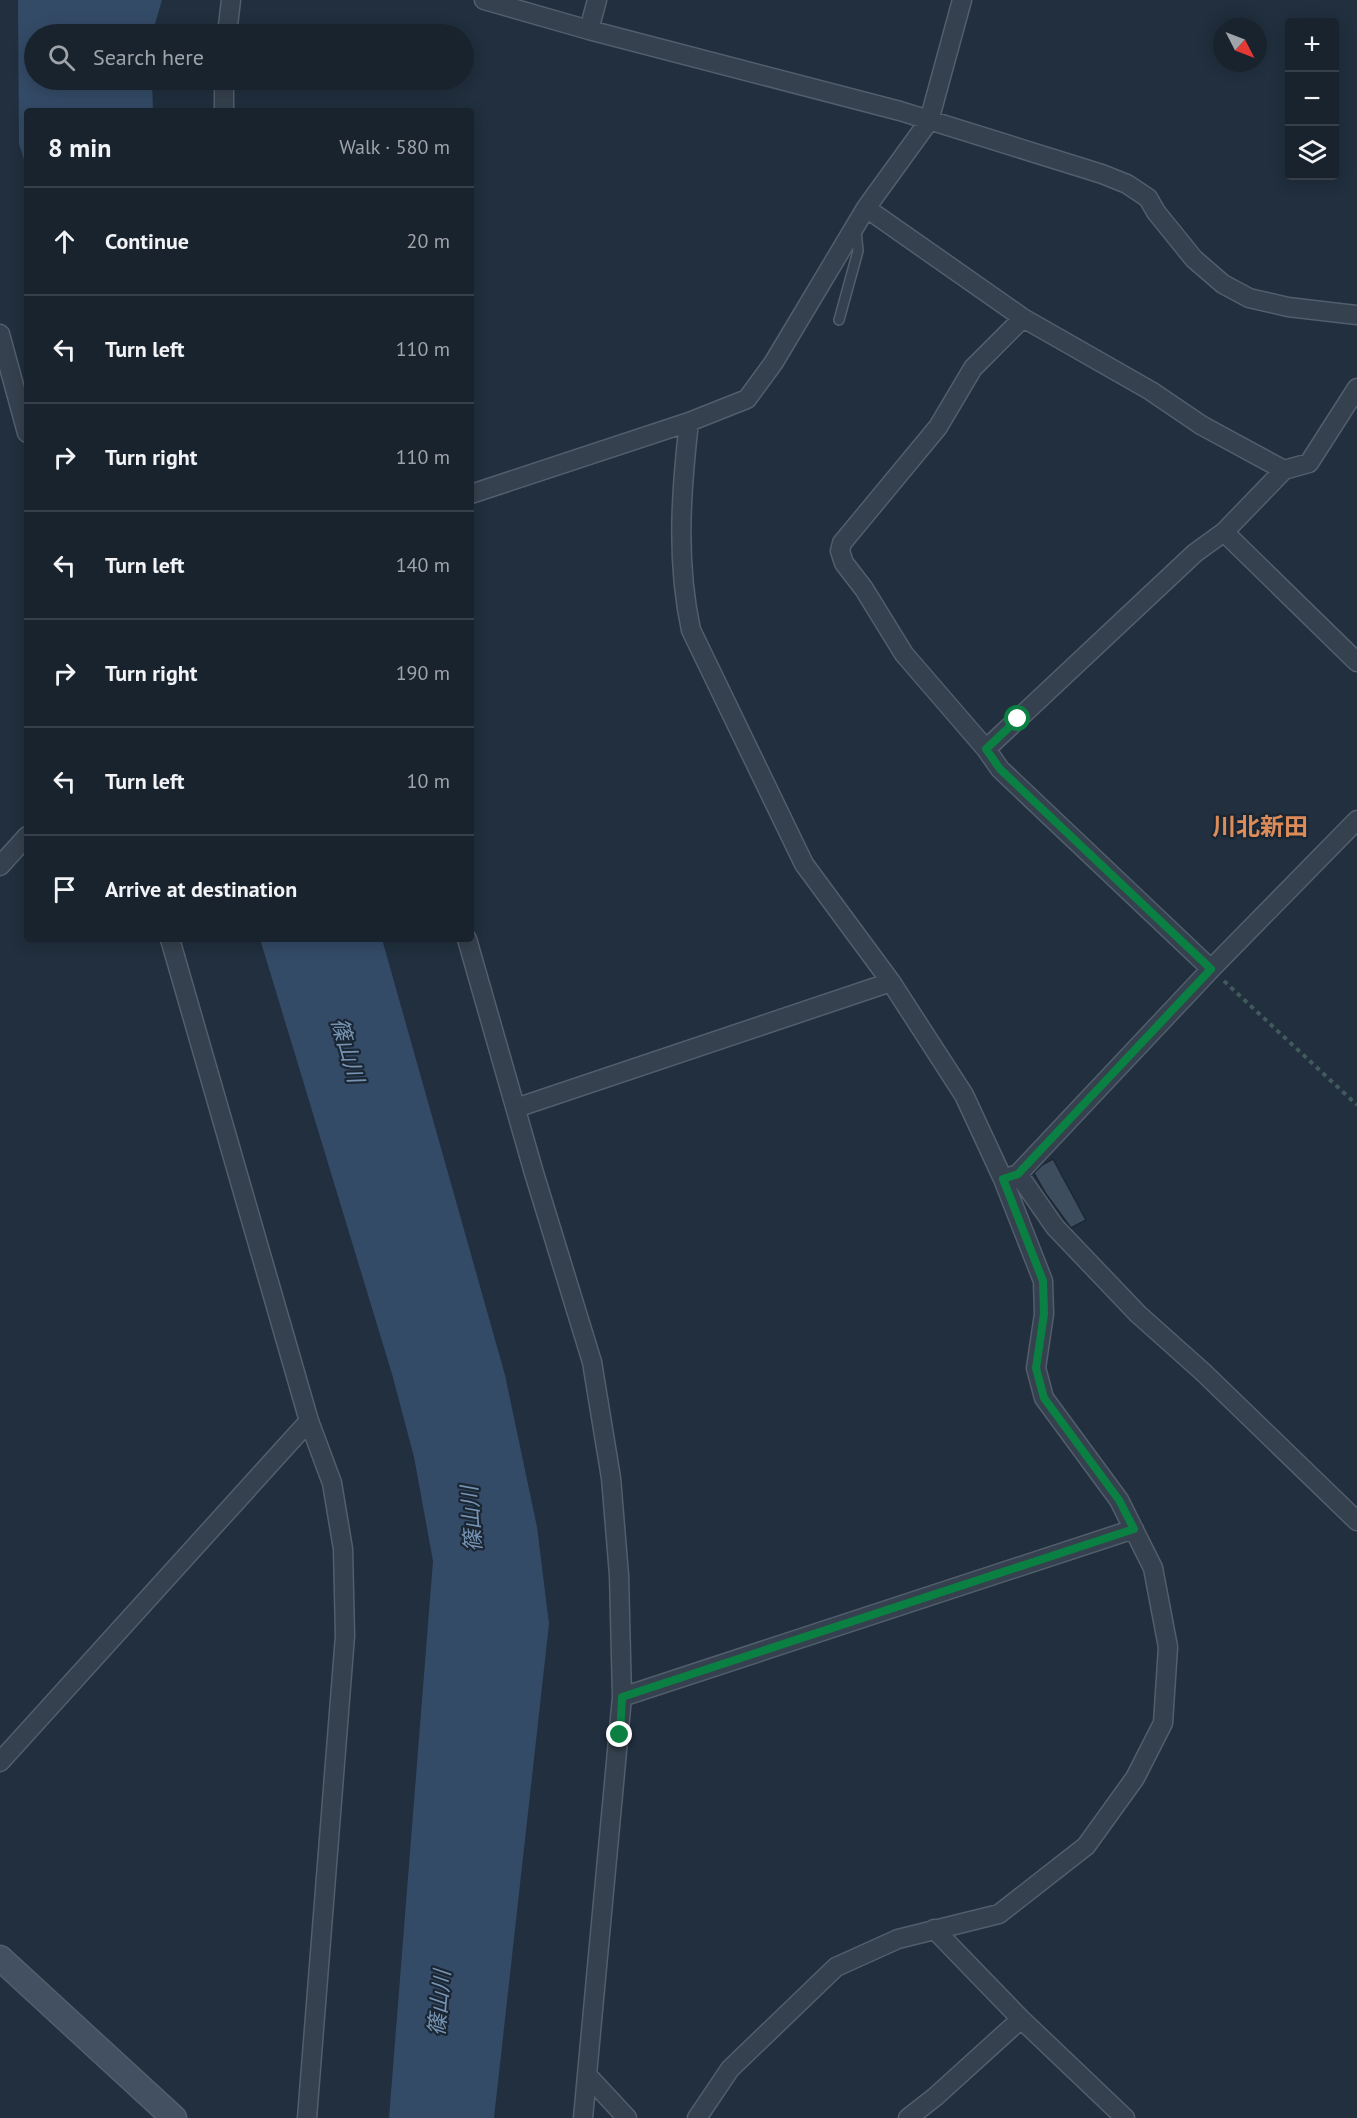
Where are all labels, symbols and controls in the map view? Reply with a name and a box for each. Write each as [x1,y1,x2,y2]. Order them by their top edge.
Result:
north arrow [1213,18,1267,72]
map controls [1285,18,1339,180]
button: + [1285,18,1339,72]
search box [24,24,474,90]
icon: search [45,41,78,74]
text: Search here [93,43,204,71]
button: − [1285,72,1339,126]
button: layers [1285,126,1339,180]
text: 8 min [48,131,111,164]
text: Walk · 580 m [339,134,450,160]
icon: ahead [48,225,81,258]
text: Continue [105,227,189,255]
text: 20 m [407,228,450,254]
icon: left [48,333,81,366]
text: Turn left [105,335,185,363]
text: 110 m [396,336,450,362]
icon: right [48,441,81,474]
text: Turn right [105,443,197,471]
text: 110 m [396,444,450,470]
icon: left [48,549,81,582]
text: Turn left [105,551,185,579]
text: 140 m [396,552,450,578]
icon: right [48,657,81,690]
text: Turn right [105,659,197,687]
text: 190 m [396,660,450,686]
route start [1004,705,1030,731]
icon: left [48,765,81,798]
text: Turn left [105,767,185,795]
text: 10 m [407,768,450,794]
district label: 川北新田 [1212,811,1308,842]
icon: arrive [48,873,81,906]
text: Arrive at destination [105,875,297,903]
water label: 篠山川 [325,1014,371,1087]
water label: 篠山川 [455,1483,487,1553]
route end [606,1721,632,1747]
water label: 篠山川 [422,1967,456,2037]

